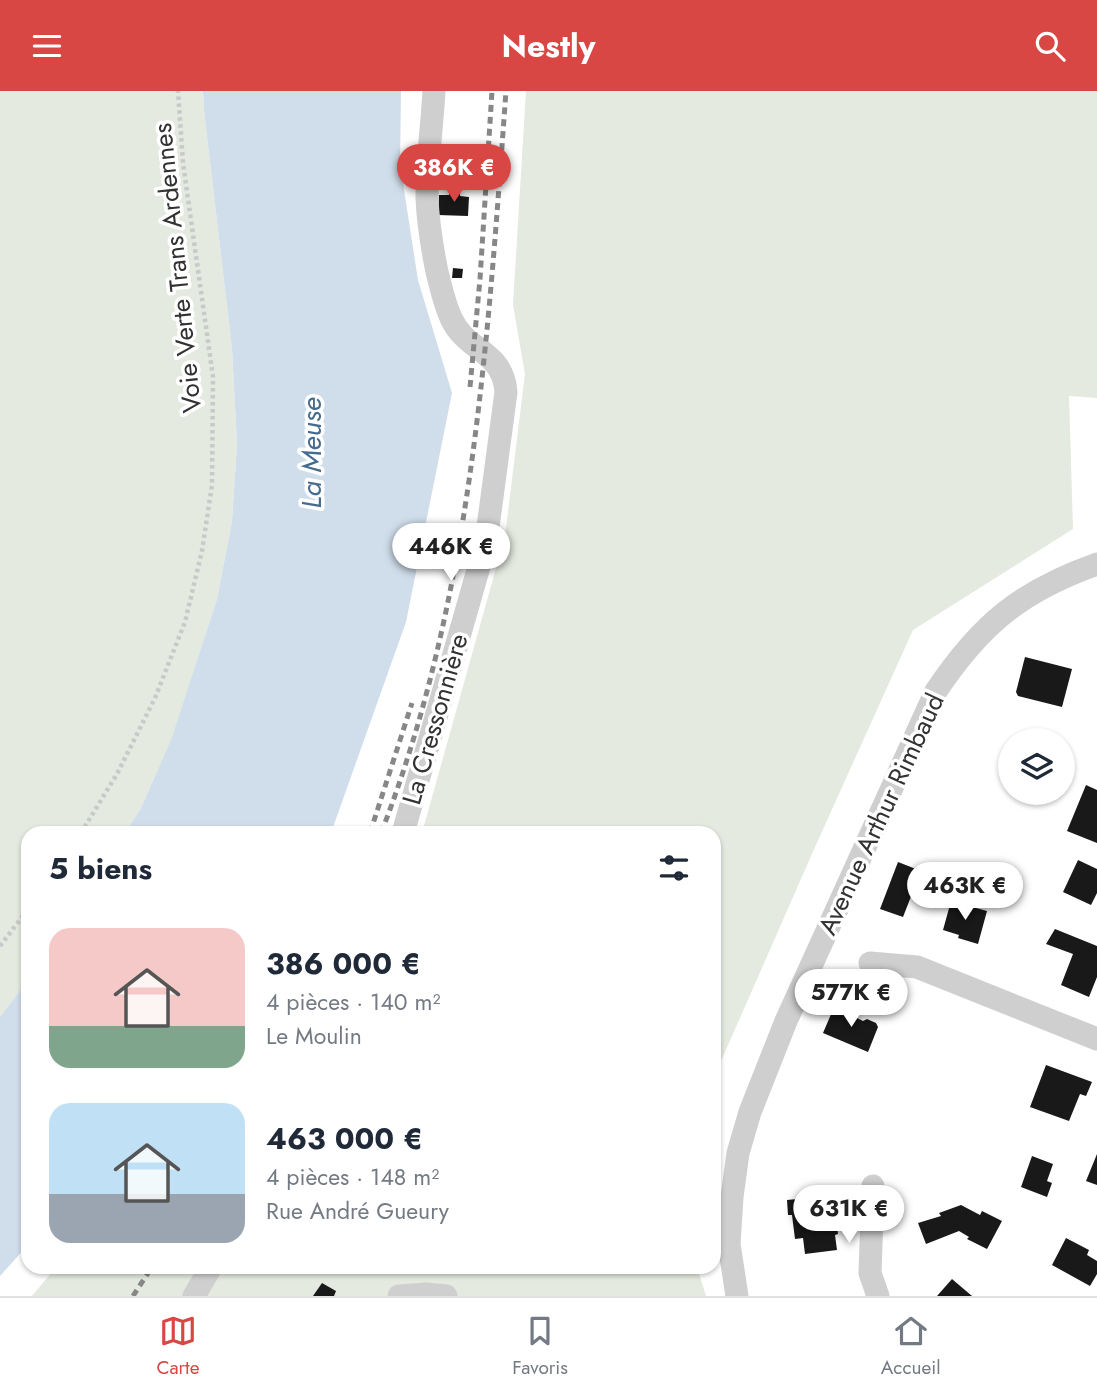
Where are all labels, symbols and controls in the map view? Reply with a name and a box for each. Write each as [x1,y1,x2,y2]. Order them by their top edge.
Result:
text: Nestly [502,23,595,69]
icon: menu [28,27,66,65]
icon: search [1031,27,1069,65]
street label: Voie Verte Trans Ardennes [143,121,211,415]
pin: 386K € [397,145,511,204]
text: 386K € [413,150,495,184]
water label: La Meuse [291,397,332,509]
pin: 446K € [394,524,508,583]
text: 446K € [408,529,494,563]
street label: La Cressonnière [392,629,478,809]
street label: Avenue Arthur Rimbaud [808,687,954,941]
map controls [998,728,1075,805]
button: layers [998,728,1075,805]
text: 5 biens [49,847,152,890]
icon: filters [655,849,693,887]
pin: 463K € [908,863,1022,922]
text: 463K € [923,868,1007,902]
text: 386 000 € [266,942,421,985]
icon: home [105,956,189,1040]
pin: 577K € [794,969,908,1029]
text: 577K € [811,975,891,1009]
text: 4 pièces · 140 m² [266,985,440,1019]
text: Le Moulin [266,1019,362,1053]
text: 463 000 € [266,1117,423,1160]
icon: home [105,1131,189,1215]
text: 4 pièces · 148 m² [266,1160,439,1194]
pin: 631K € [792,1185,906,1245]
text: 631K € [809,1191,889,1225]
text: Rue André Gueury [266,1194,449,1228]
tab: Carte [156,1312,199,1381]
tab: Favoris [512,1312,568,1381]
tab: Accueil [881,1312,941,1381]

